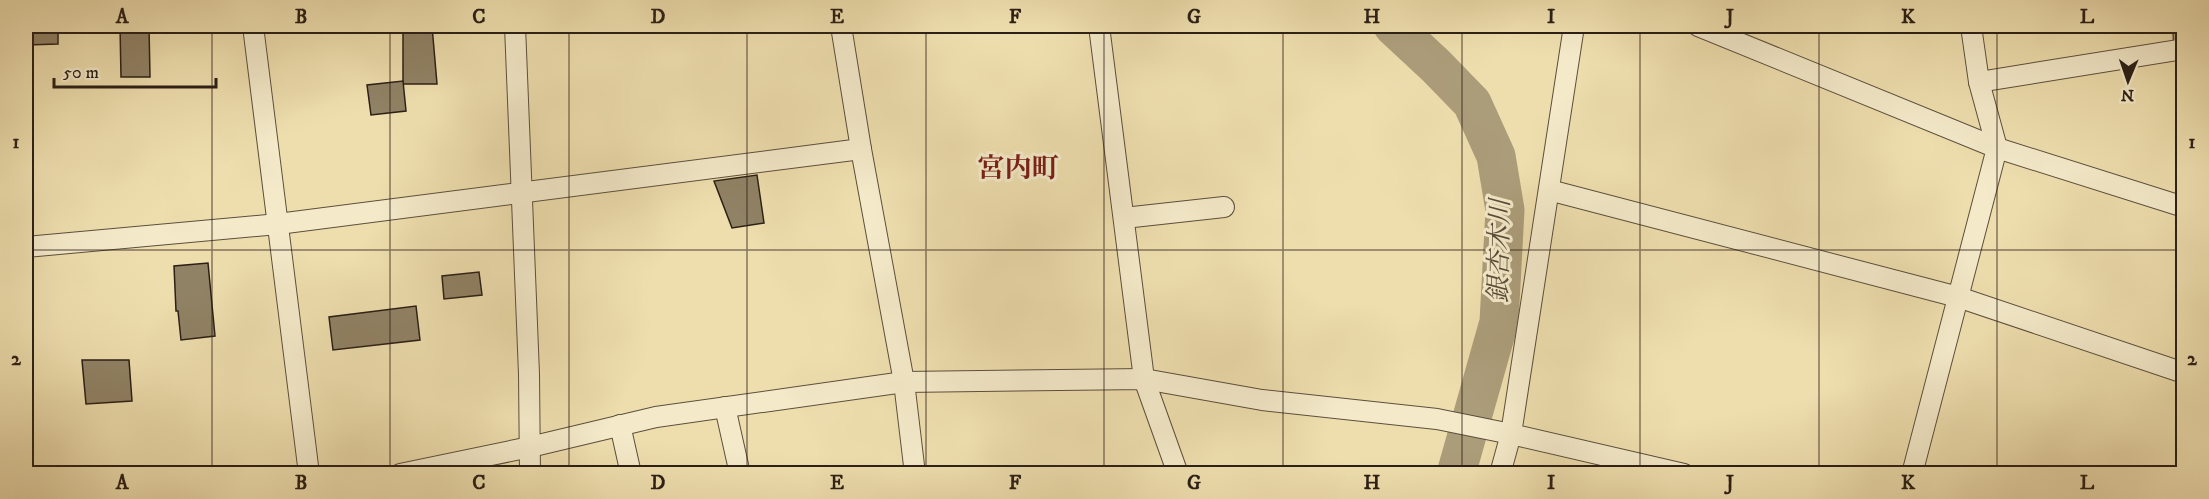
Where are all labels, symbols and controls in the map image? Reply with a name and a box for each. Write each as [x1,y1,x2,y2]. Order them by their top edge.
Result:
text: A [115,5,130,30]
text: B [295,5,307,30]
text: C [472,5,486,30]
text: D [651,5,666,30]
text: E [830,5,844,30]
text: F [1009,5,1022,30]
text: G [1187,5,1201,30]
text: H [1364,5,1381,30]
text: I [1547,5,1555,30]
text: J [1724,5,1734,30]
text: K [1901,5,1916,30]
text: L [2080,5,2095,30]
scale bar [54,51,216,89]
north arrow [2098,51,2158,111]
text: 50 m [63,62,99,84]
text: N [2121,85,2134,105]
text: 1 [12,130,20,155]
text: 1 [2188,130,2196,155]
district label: 宮内町 [978,152,1059,186]
water label: 銀杏木川 [1483,196,1517,303]
text: 2 [11,347,22,372]
text: 2 [2187,347,2198,372]
text: A [115,471,130,496]
text: B [295,471,307,496]
text: C [472,471,486,496]
text: D [651,471,666,496]
text: E [830,471,844,496]
text: F [1009,471,1022,496]
text: G [1187,471,1201,496]
text: H [1364,471,1381,496]
text: I [1547,471,1555,496]
text: J [1724,471,1734,496]
text: K [1901,471,1916,496]
text: L [2080,471,2095,496]

